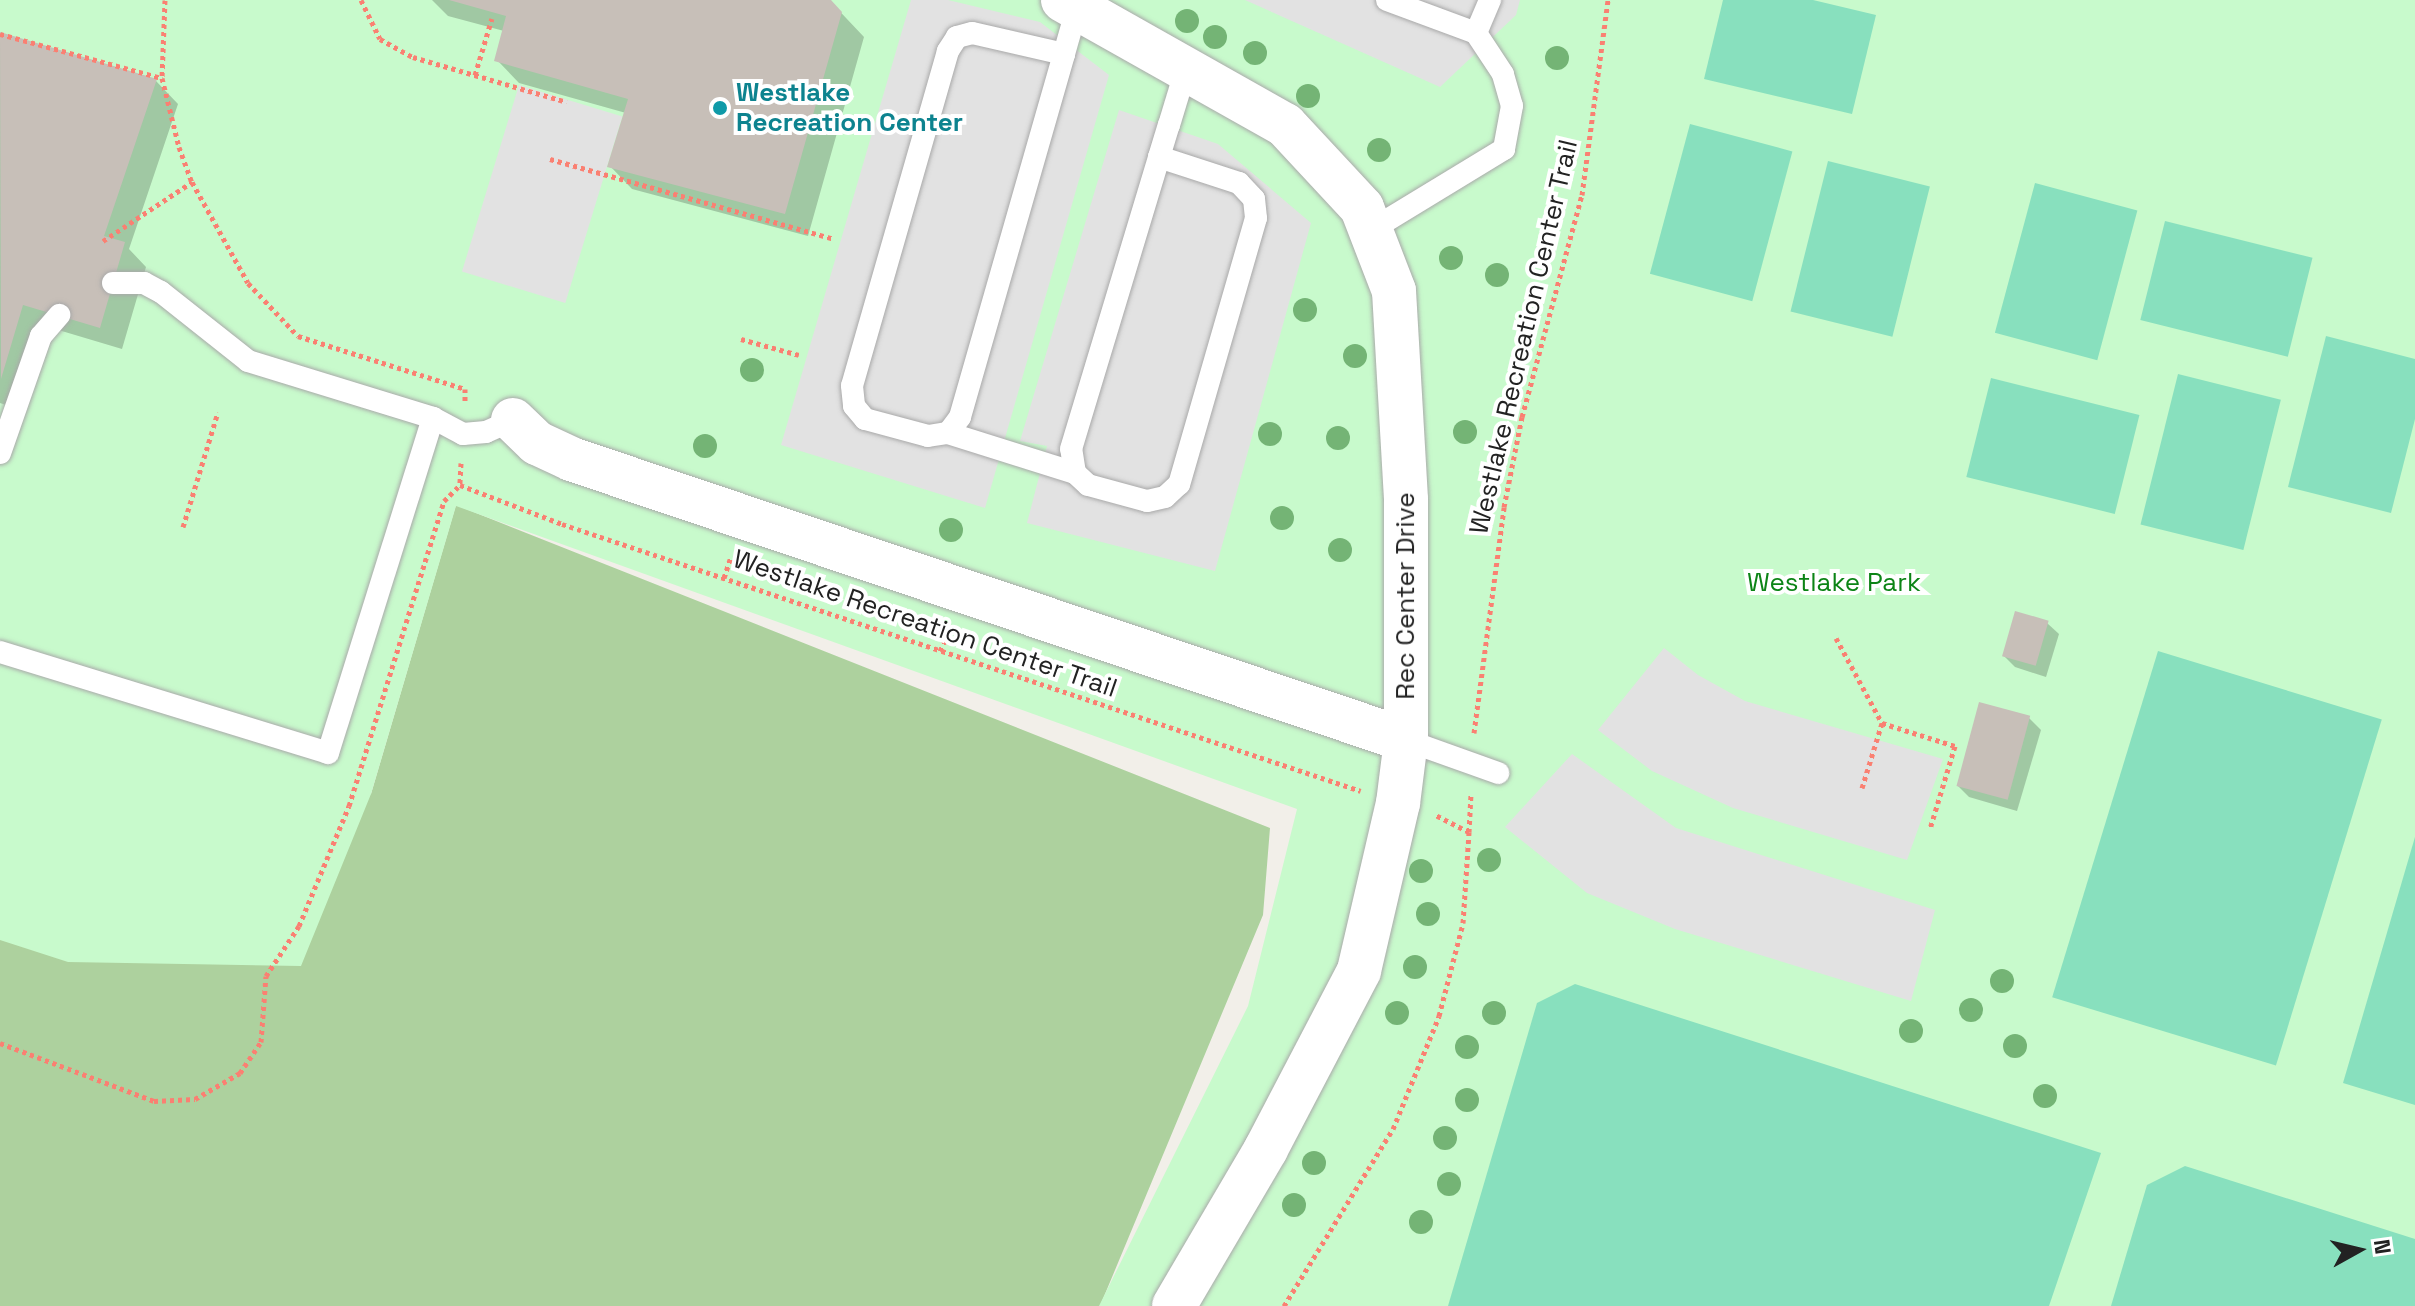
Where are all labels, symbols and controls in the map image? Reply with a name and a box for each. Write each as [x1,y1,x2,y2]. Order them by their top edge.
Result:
place label: Westlake Recreation Center [736,77,963,138]
marker: Westlake Recreation Center [711,99,729,117]
street label: Westlake Recreation Center Trail [1463,136,1585,538]
street label: Rec Center Drive [1390,492,1422,700]
street label: Westlake Recreation Center Trail [729,543,1121,705]
park label: Westlake Park [1747,567,1921,599]
north arrow [2319,1210,2399,1290]
text: N [2368,1237,2398,1256]

